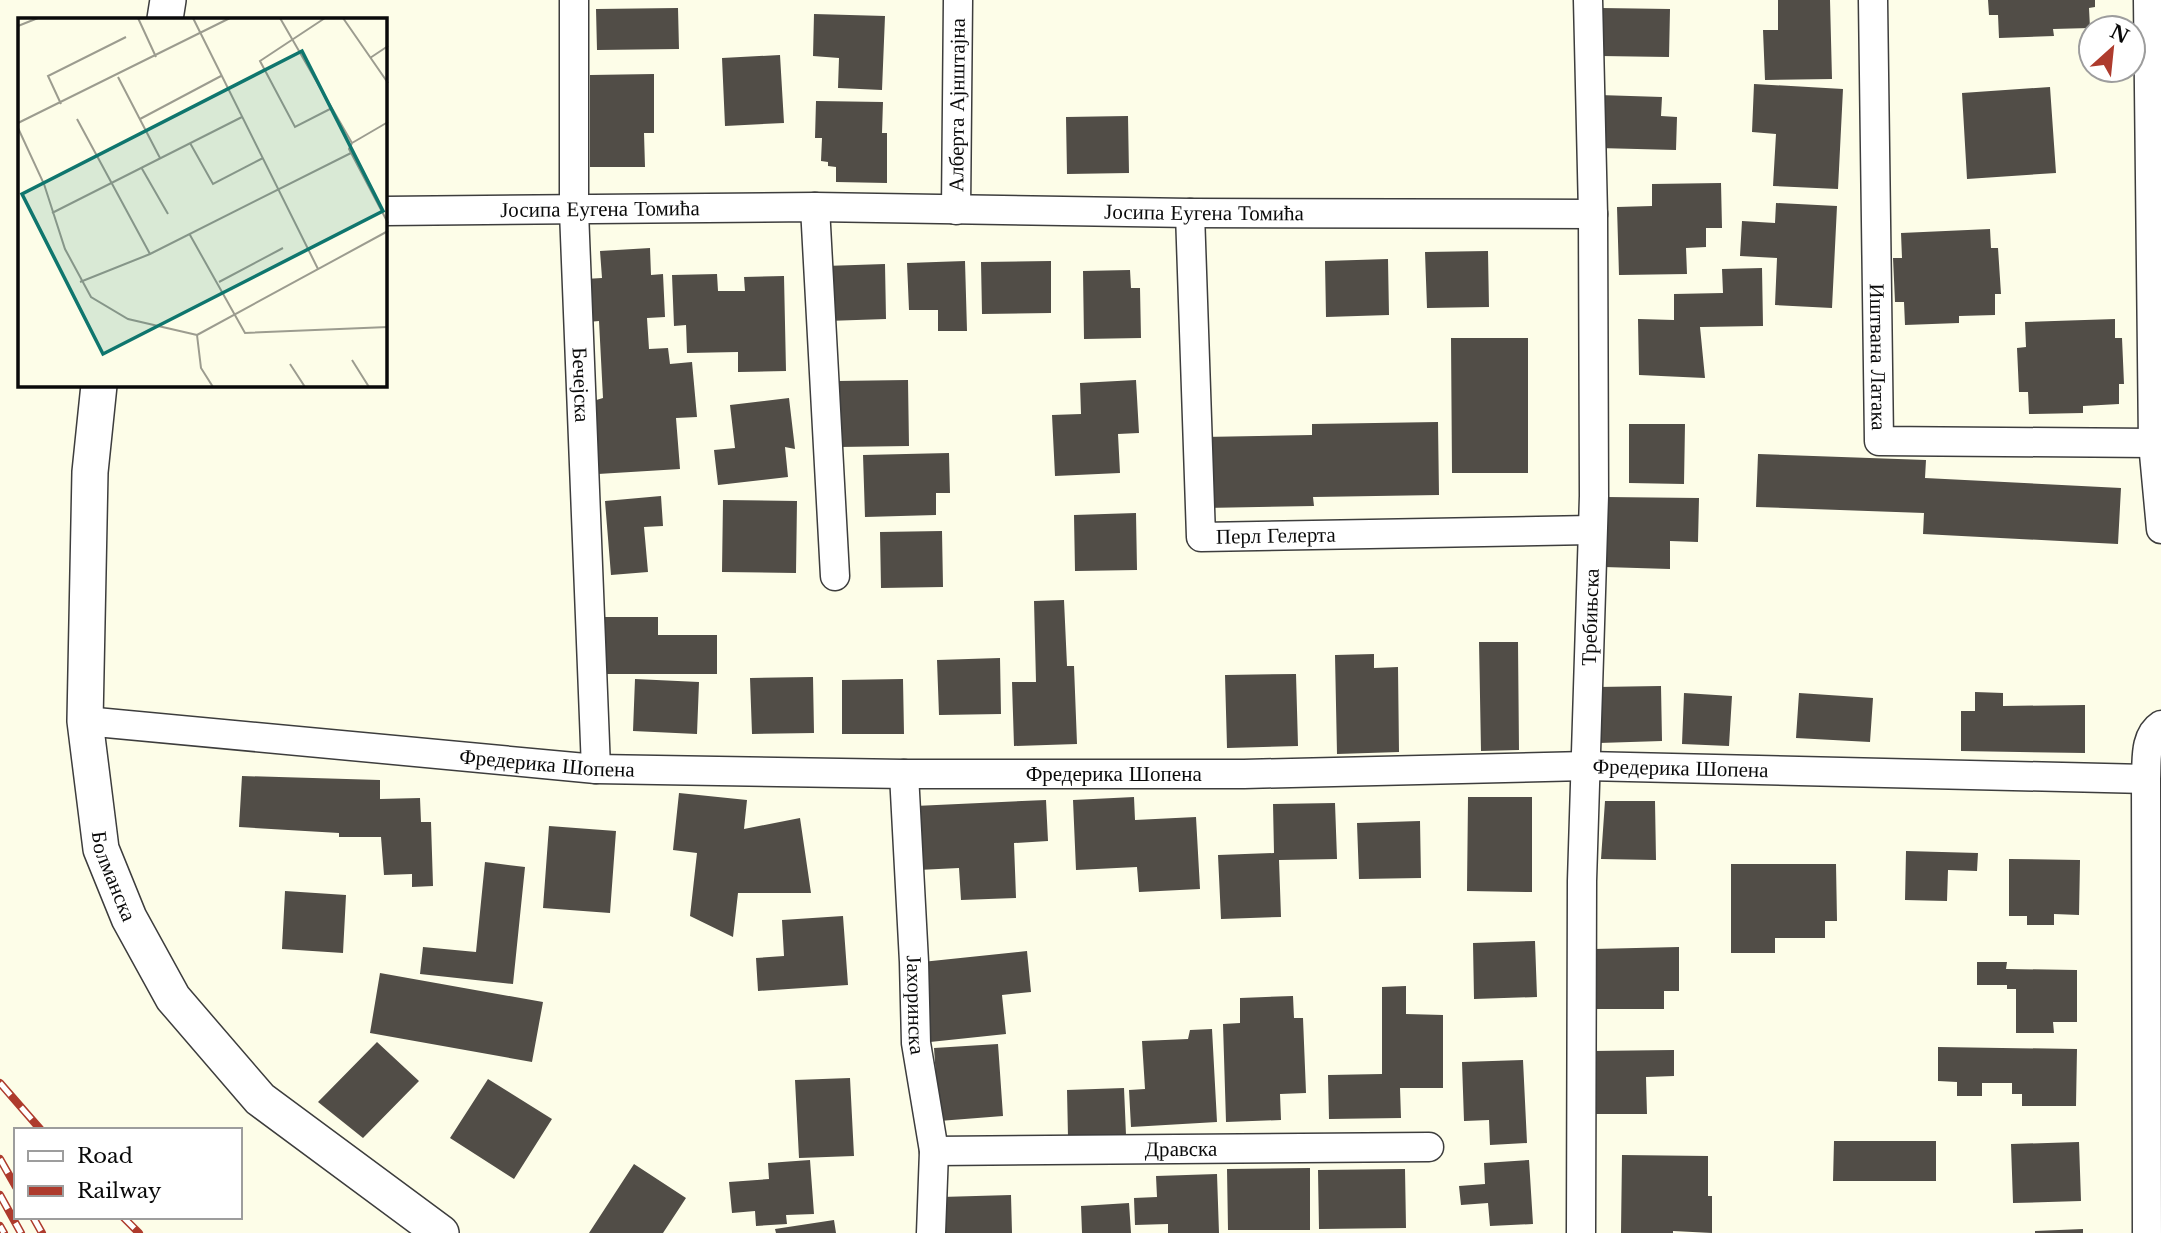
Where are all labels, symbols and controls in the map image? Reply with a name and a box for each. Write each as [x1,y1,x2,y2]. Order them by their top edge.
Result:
north arrow [2077,14,2147,84]
street label: Алберта Ајнштајна [943,17,971,192]
inset map [18,18,387,387]
text: N [2106,20,2133,49]
street label: Јосипа Еугена Томића [500,195,701,223]
street label: Јосипа Еугена Томића [1104,199,1305,226]
street label: Иштвана Латака [1864,283,1892,431]
street label: Бечејска [566,347,595,424]
street label: Перл Гелерта [1216,522,1337,550]
street label: Требињска [1576,567,1605,666]
street label: Фредерика Шопена [458,743,636,783]
street label: Фредерика Шопена [1592,753,1770,783]
street label: Фредерика Шопена [1026,761,1202,787]
street label: Болманска [86,829,142,926]
street label: Јахоринска [901,954,931,1057]
legend [14,1128,242,1219]
street label: Дравска [1145,1136,1218,1162]
text: Road [77,1143,133,1169]
text: Railway [77,1178,162,1204]

